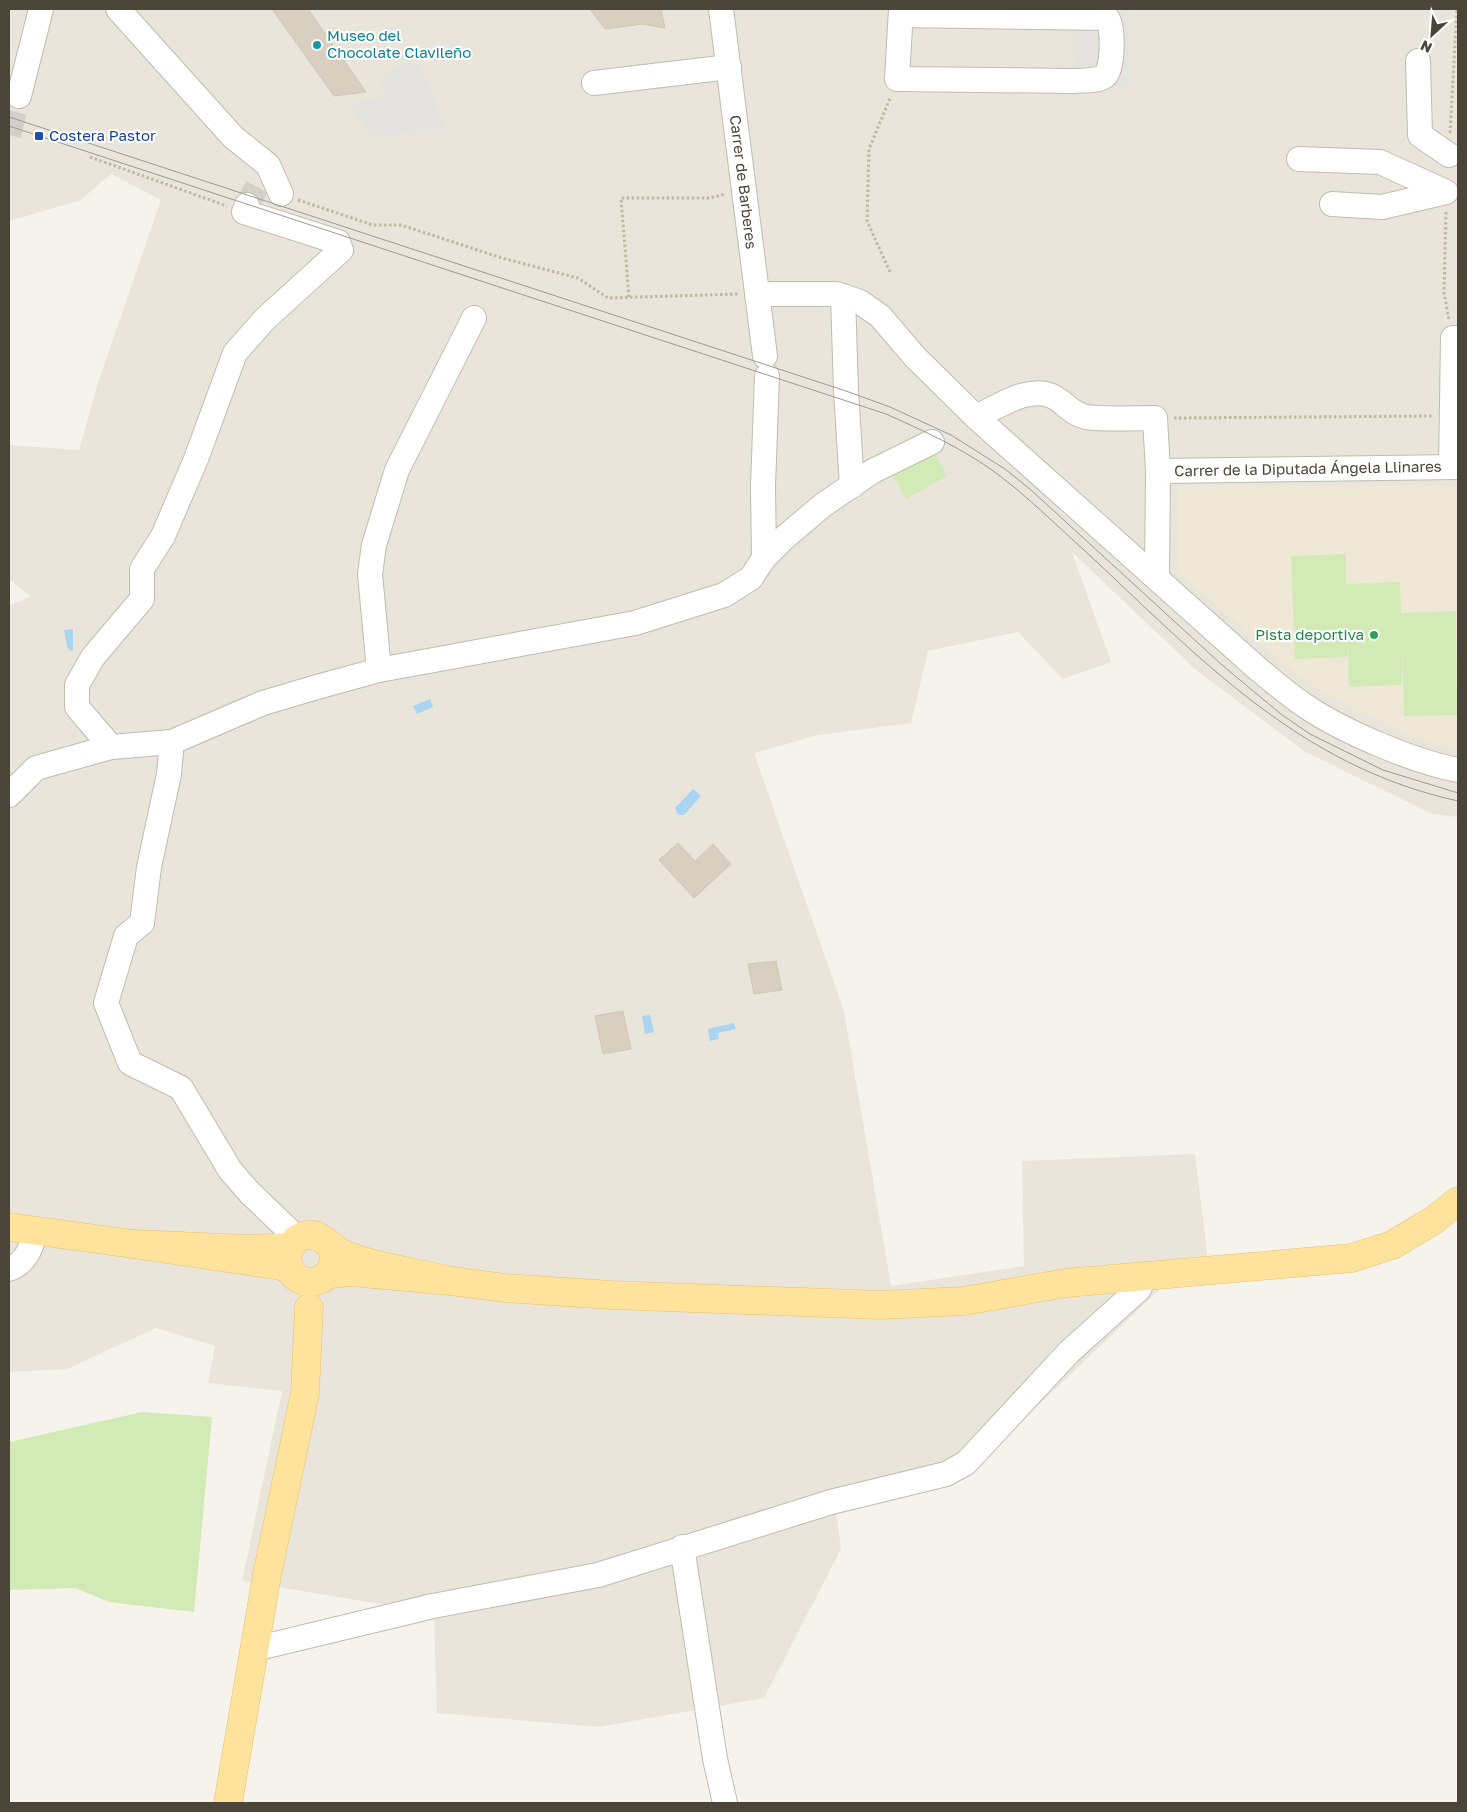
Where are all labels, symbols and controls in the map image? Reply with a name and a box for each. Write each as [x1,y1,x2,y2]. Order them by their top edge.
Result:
north arrow [1407,10,1457,60]
place label: Museo del Chocolate Clavileño [327,26,471,61]
text: N [1418,37,1435,57]
marker: Museo del Chocolate Clavileño [311,39,323,51]
street label: Carrer de Barberes [727,114,761,250]
place label: Costera Pastor [49,126,156,144]
marker: Costera Pastor [33,130,45,142]
street label: Carrer de la Diputada Ángela Llinares [1174,457,1442,479]
place label: Pista deportiva [1255,625,1364,643]
marker: Pista deportiva [1368,629,1380,641]

